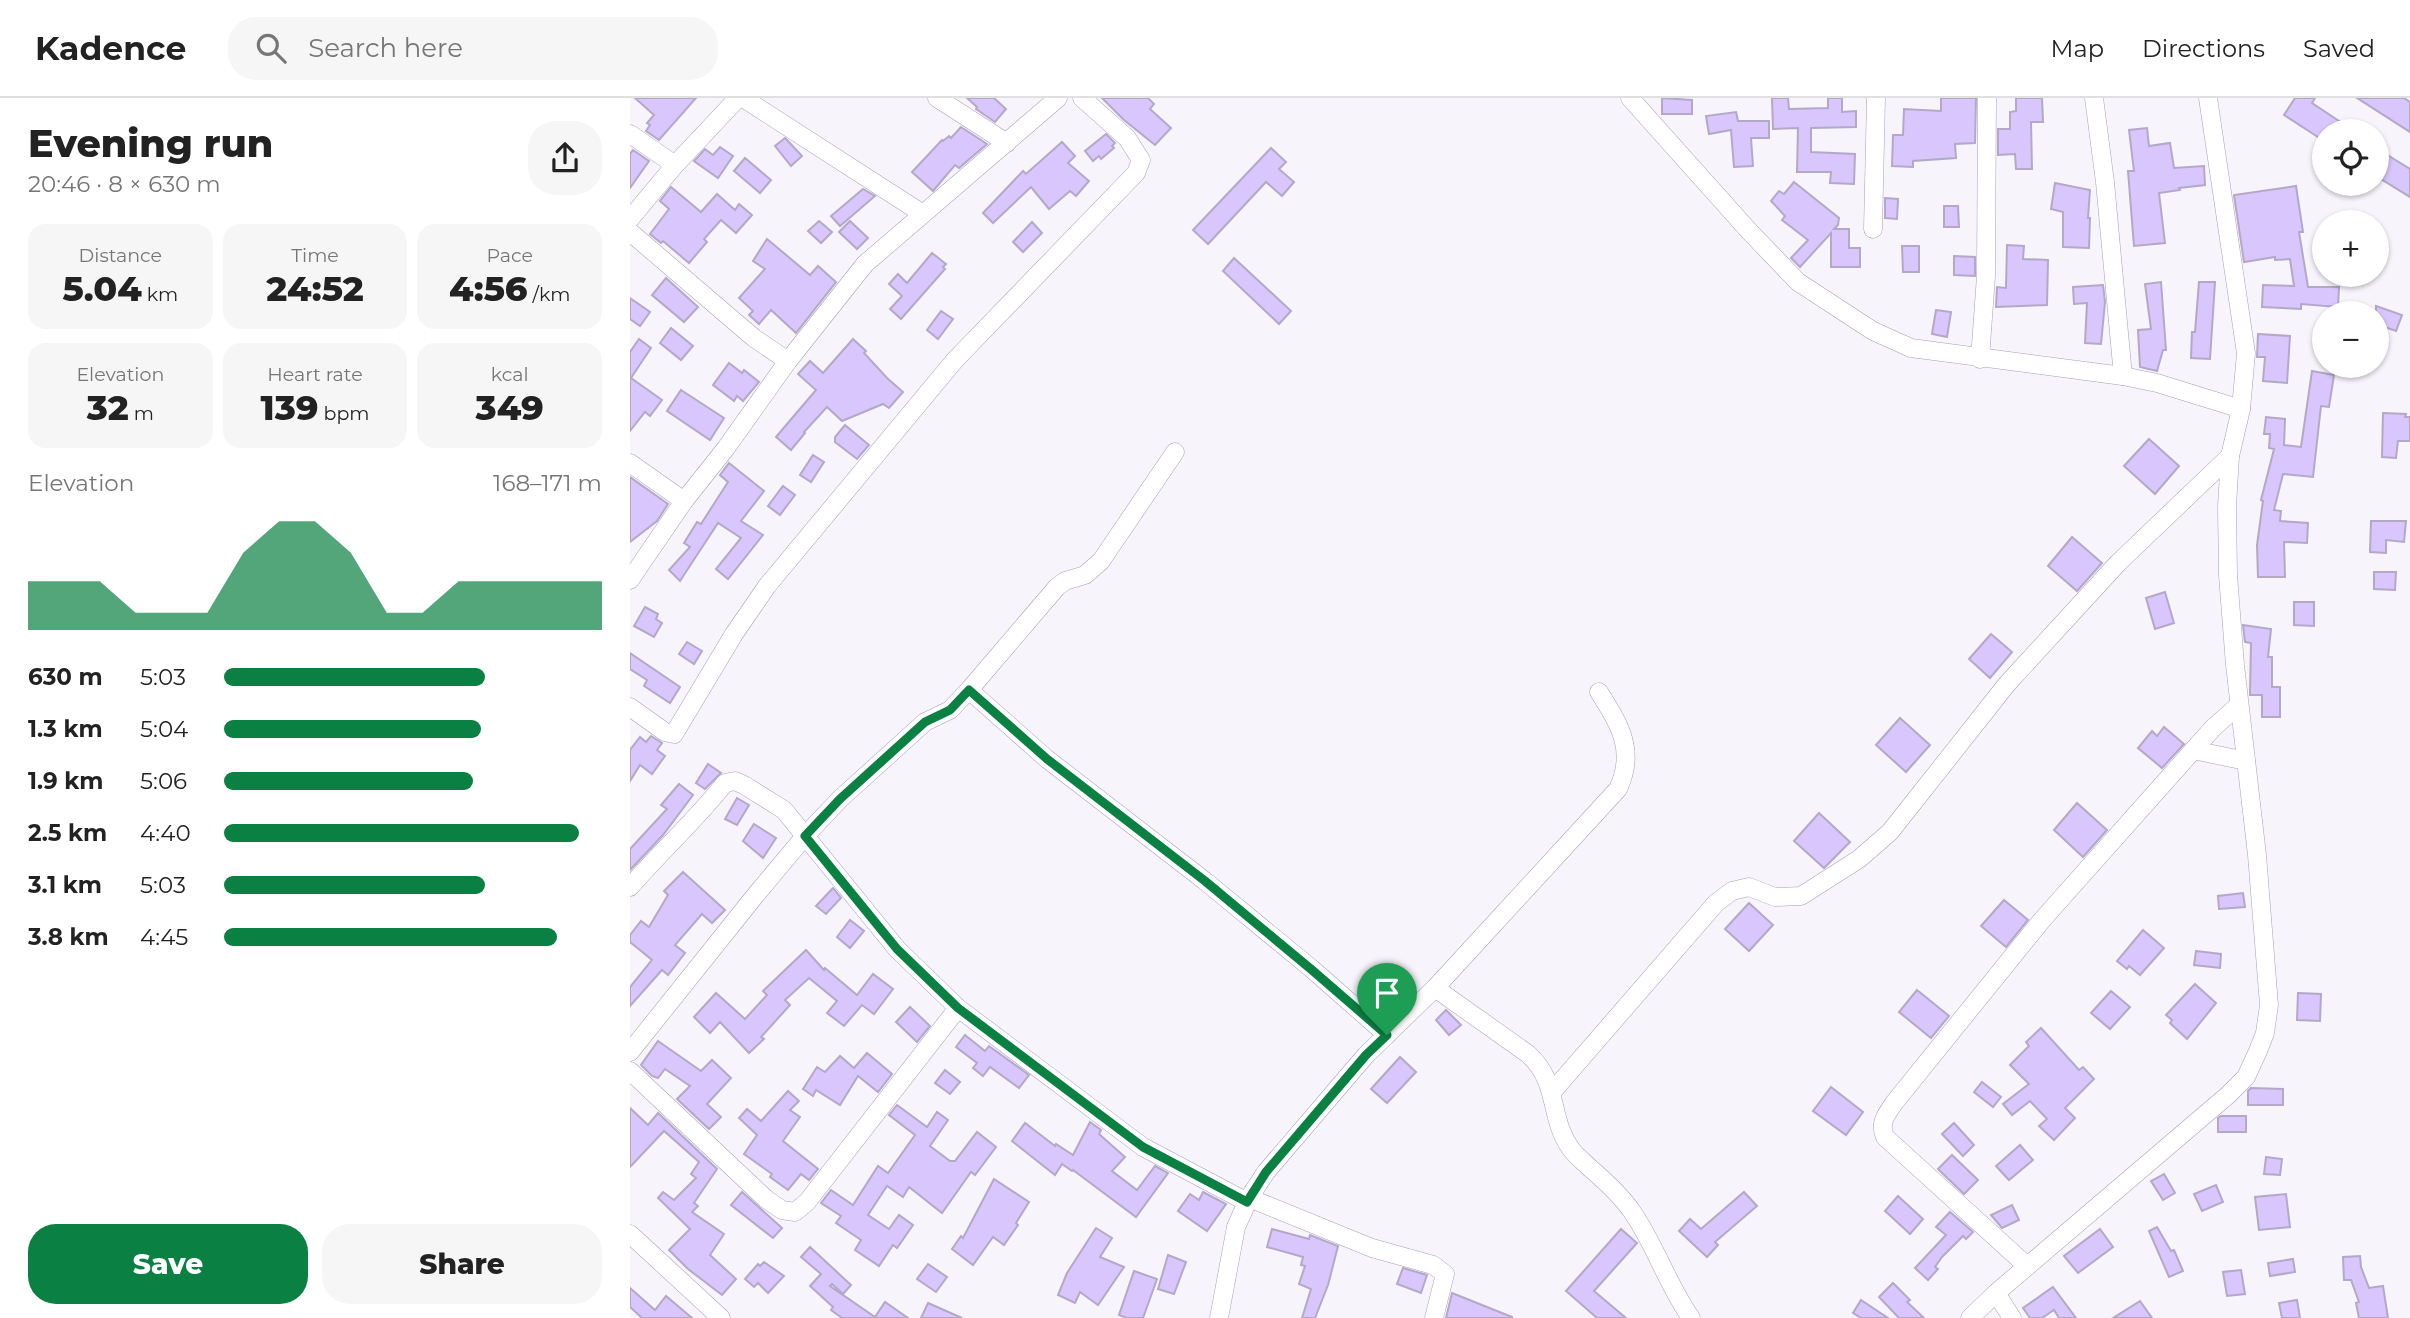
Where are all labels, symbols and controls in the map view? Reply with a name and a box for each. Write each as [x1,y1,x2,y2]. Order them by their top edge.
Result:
search box [228,17,718,80]
text: Kadence [35,28,186,68]
icon: search [252,29,290,67]
text: Search here [308,32,463,64]
text: Map [2051,34,2104,63]
text: Directions [2142,34,2265,63]
text: Saved [2303,34,2375,63]
map controls [2312,119,2389,378]
button: locate [2312,119,2389,196]
text: Evening run [28,120,273,167]
button: share [528,121,602,195]
text: 20:46 · 8 × 630 m [28,170,221,198]
button: + [2312,210,2389,287]
text: Distance [79,244,162,267]
text: Time [291,244,339,267]
text: Pace [486,244,533,267]
text: 5.04 [63,267,142,310]
text: 24:52 [266,267,364,310]
text: 4:56 [449,267,528,310]
text: km [142,283,178,306]
text: /km [528,283,570,306]
button: − [2312,301,2389,378]
text: Elevation [76,363,164,386]
text: Heart rate [267,363,363,386]
text: kcal [491,363,529,386]
text: 32 [87,386,129,429]
text: 139 [261,386,319,429]
text: 349 [476,386,544,429]
text: m [129,402,154,425]
text: bpm [319,402,369,425]
text: Elevation [28,469,134,497]
text: 168–171 m [493,469,602,497]
text: 630 m [28,663,103,691]
text: 5:03 [140,663,186,691]
text: 1.3 km [28,715,103,743]
text: 5:04 [140,715,188,743]
text: 1.9 km [28,767,103,795]
text: 5:06 [140,767,187,795]
text: 2.5 km [28,819,107,847]
text: 4:40 [140,819,191,847]
text: 3.1 km [28,871,102,899]
text: 5:03 [140,871,186,899]
text: 3.8 km [28,923,109,951]
text: 4:45 [140,923,188,951]
pin [1357,963,1417,1035]
icon: arrive [1368,974,1406,1012]
button: Save [28,1224,308,1304]
button: Share [322,1224,602,1304]

